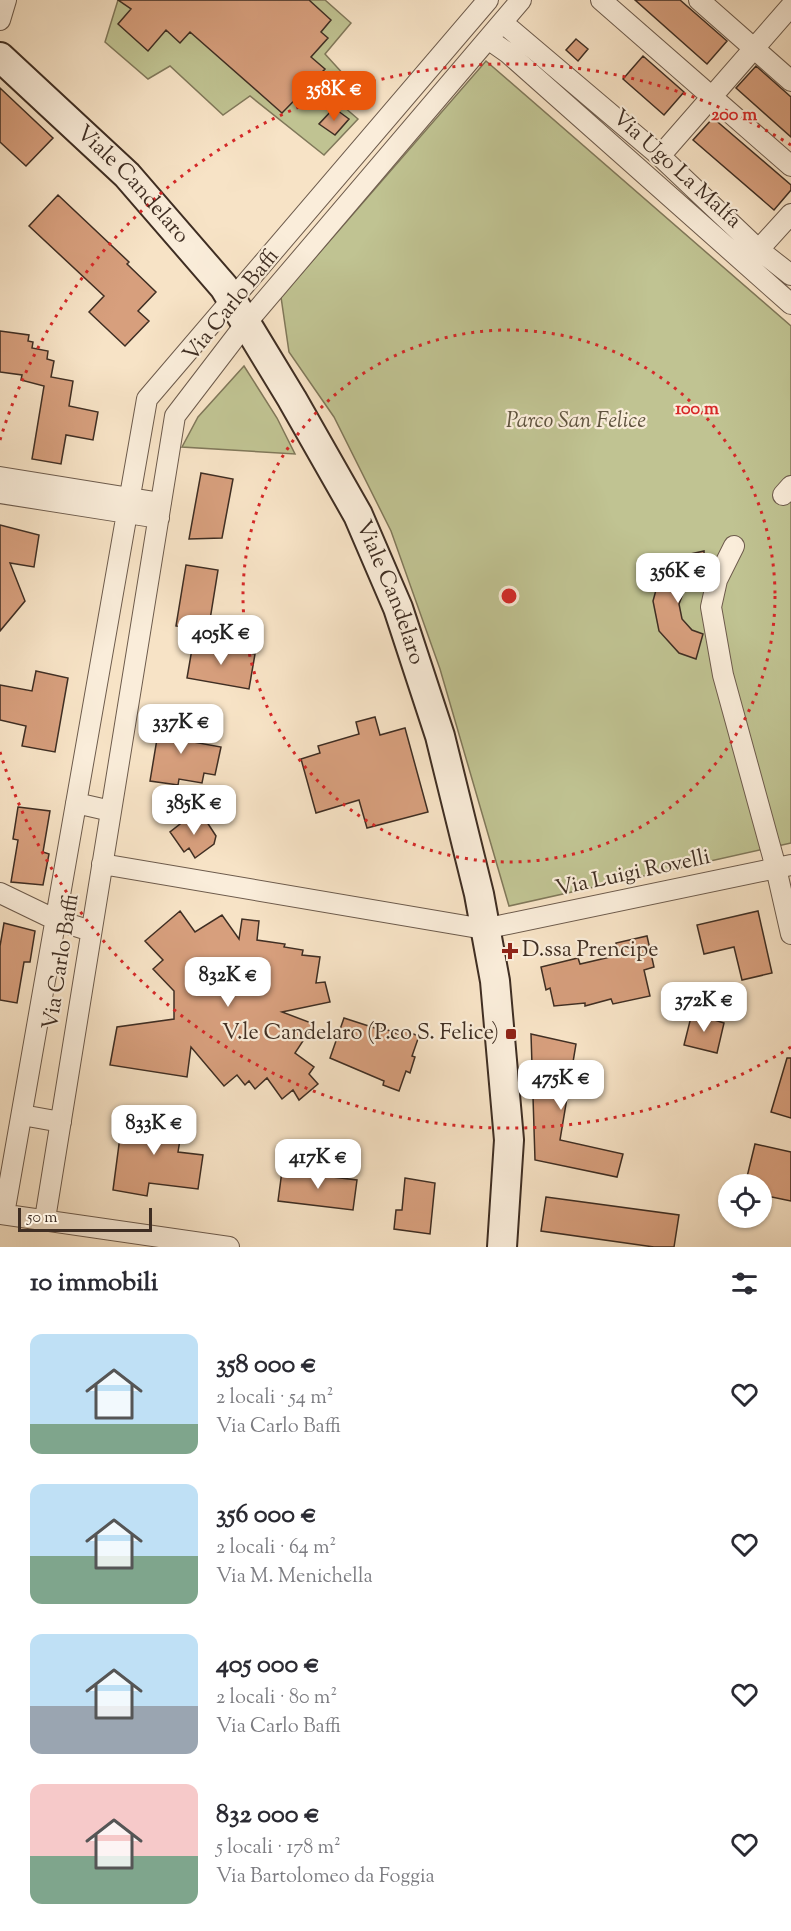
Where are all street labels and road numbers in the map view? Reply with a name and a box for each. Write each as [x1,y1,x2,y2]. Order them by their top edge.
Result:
street label: Via Ugo La Malfa [604,103,748,237]
street label: Viale Candelaro [68,119,196,251]
street label: Via Carlo Baffi [176,242,288,369]
street label: Viale Candelaro [346,516,432,669]
street label: Via Luigi Rovelli [553,842,713,906]
street label: Via Carlo Baffi [35,891,89,1032]

